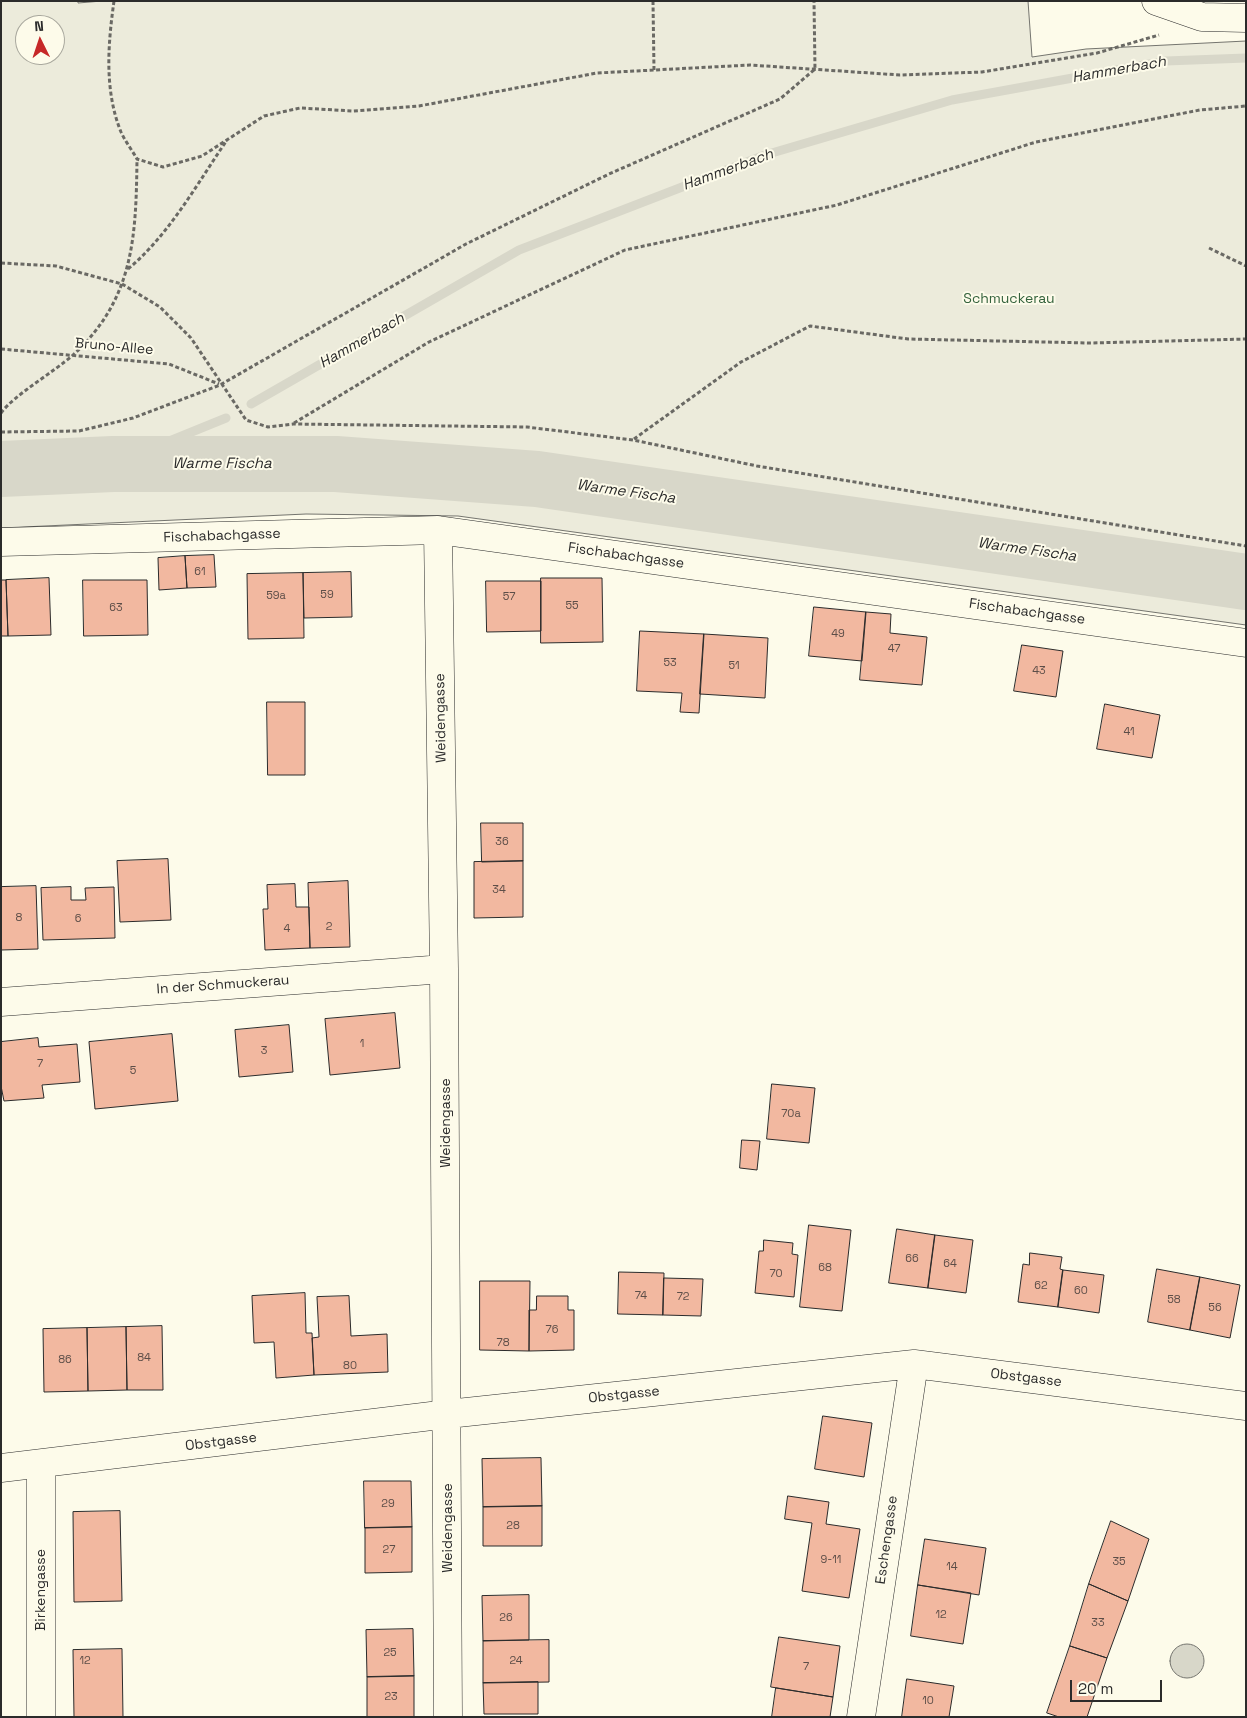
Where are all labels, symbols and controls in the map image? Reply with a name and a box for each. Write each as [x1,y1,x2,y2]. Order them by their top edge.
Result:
north arrow [15,15,65,65]
text: N [34,17,44,35]
water label: Hammerbach [1071,53,1167,87]
water label: Hammerbach [680,145,776,195]
park label: Schmuckerau [963,291,1055,307]
water label: Hammerbach [316,309,408,373]
street label: Bruno-Allee [74,335,154,359]
water label: Warme Fischa [172,455,272,473]
water label: Warme Fischa [576,476,676,508]
street label: Fischabachgasse [163,526,281,546]
water label: Warme Fischa [977,534,1077,566]
street label: Fischabachgasse [567,540,685,572]
house number: 61 [194,565,206,579]
house number: 59 [320,588,334,602]
house number: 59a [266,589,286,603]
house number: 57 [503,590,515,604]
street label: Fischabachgasse [968,596,1086,628]
house number: 55 [565,599,579,613]
house number: 63 [109,601,123,615]
house number: 49 [831,627,845,641]
house number: 47 [888,642,900,656]
house number: 53 [663,656,677,670]
house number: 51 [728,659,740,673]
house number: 43 [1032,664,1046,678]
street label: Weidengasse [432,673,450,763]
house number: 41 [1123,725,1135,739]
house number: 36 [495,835,509,849]
house number: 34 [492,883,506,897]
house number: 8 [16,911,22,925]
house number: 6 [75,912,81,926]
house number: 2 [326,920,332,934]
house number: 4 [284,922,290,936]
street label: In der Schmuckerau [156,972,290,998]
house number: 1 [360,1037,364,1051]
house number: 3 [261,1044,267,1058]
house number: 7 [37,1057,43,1071]
house number: 5 [130,1064,136,1078]
street label: Weidengasse [438,1078,454,1168]
house number: 70a [781,1107,801,1121]
house number: 66 [905,1252,919,1266]
house number: 64 [943,1257,957,1271]
house number: 68 [818,1261,832,1275]
house number: 70 [769,1267,783,1281]
house number: 62 [1034,1279,1048,1293]
house number: 60 [1074,1284,1088,1298]
house number: 74 [635,1289,647,1303]
house number: 72 [677,1290,689,1304]
house number: 58 [1167,1293,1181,1307]
house number: 56 [1208,1301,1222,1315]
house number: 76 [546,1323,558,1337]
house number: 78 [496,1336,510,1350]
house number: 84 [137,1351,151,1365]
house number: 86 [58,1353,72,1367]
house number: 80 [343,1359,357,1373]
street label: Obstgasse [989,1365,1063,1391]
street label: Obstgasse [587,1383,661,1407]
street label: Obstgasse [184,1429,258,1455]
street label: Weidengasse [440,1483,456,1573]
street label: Eschengasse [872,1495,902,1585]
house number: 29 [381,1497,395,1511]
house number: 28 [506,1519,520,1533]
house number: 27 [383,1543,395,1557]
street label: Birkengasse [33,1549,49,1631]
house number: 9-11 [821,1553,841,1567]
house number: 35 [1112,1555,1126,1569]
house number: 14 [946,1560,958,1574]
house number: 12 [935,1608,947,1622]
house number: 26 [499,1611,513,1625]
house number: 33 [1091,1616,1105,1630]
house number: 25 [383,1646,397,1660]
house number: 12 [79,1654,91,1668]
house number: 24 [509,1654,523,1668]
house number: 7 [803,1660,809,1674]
scale bar [1072,1670,1164,1702]
text: 20 m [1078,1679,1113,1698]
house number: 23 [384,1690,398,1704]
house number: 10 [922,1694,934,1708]

